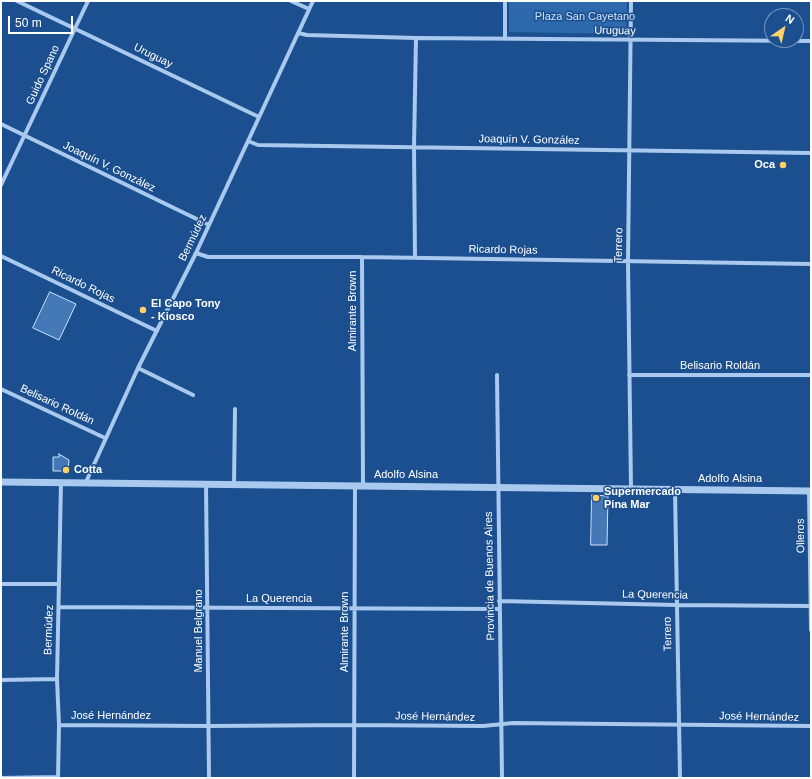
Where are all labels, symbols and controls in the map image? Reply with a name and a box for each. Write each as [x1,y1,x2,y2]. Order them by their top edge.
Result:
scale bar [10,8,75,34]
north arrow [764,8,804,48]
park label: Plaza San Cayetano [535,10,635,24]
text: N [783,12,797,26]
text: 50 m [15,16,42,30]
street label: Uruguay [594,24,636,38]
street label: Uruguay [131,41,175,71]
street label: Guido Spano [23,43,63,107]
street label: Joaquín V. González [478,133,580,147]
street label: Joaquín V. González [61,139,157,195]
place label: Oca [754,158,775,172]
marker: Oca [778,160,788,170]
street label: Bermúdez [176,213,210,263]
street label: Terrero [612,227,626,263]
street label: Ricardo Rojas [468,243,538,257]
street label: Ricardo Rojas [49,264,117,306]
street label: Almirante Brown [346,271,360,351]
place label: El Capo Tony - Kiosco [151,297,220,323]
marker: El Capo Tony - Kiosco [138,305,148,315]
street label: Belisario Roldán [680,359,760,373]
street label: Belisario Roldán [18,382,96,428]
place label: Cotta [74,463,102,477]
marker: Cotta [61,465,71,475]
street label: Adolfo Alsina [374,468,438,482]
street label: Adolfo Alsina [698,472,762,486]
place label: Supermercado Pina Mar [604,485,681,511]
marker: Supermercado Pina Mar [591,493,601,503]
street label: Provincia de Buenos Aires [482,511,498,641]
street label: Olleros [794,518,808,554]
street label: La Querencia [622,588,688,602]
street label: Manuel Belgrano [192,589,206,673]
street label: La Querencia [246,592,312,606]
street label: Almirante Brown [338,592,352,672]
street label: Bermúdez [42,605,56,655]
street label: Terrero [661,616,675,652]
street label: José Hernández [71,709,151,723]
street label: José Hernández [395,710,475,724]
street label: José Hernández [719,710,799,724]

